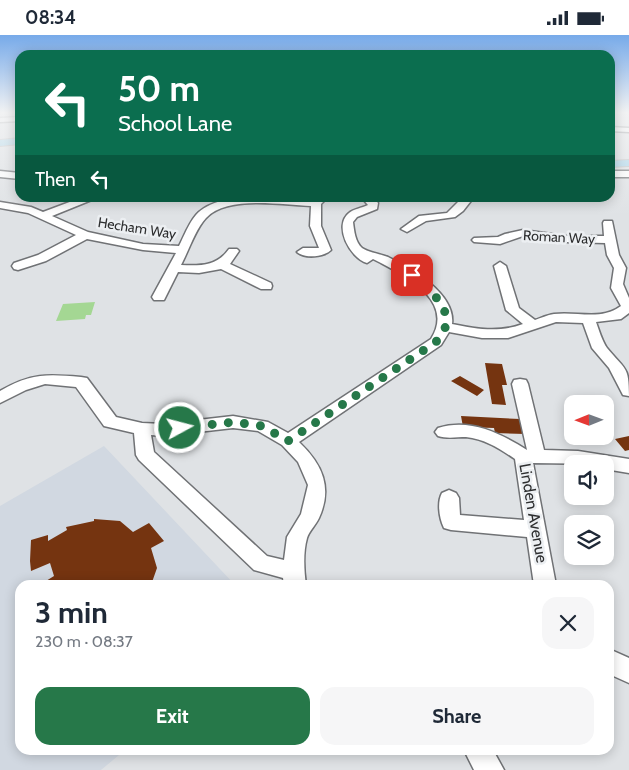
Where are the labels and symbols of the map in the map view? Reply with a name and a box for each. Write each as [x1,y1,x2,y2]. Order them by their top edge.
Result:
street label: Hecham Way [97,213,177,243]
street label: Roman Way [523,226,595,248]
pin [391,254,433,296]
north arrow [564,395,614,445]
position arrow [153,401,205,453]
street label: Linden Avenue [515,462,552,564]

